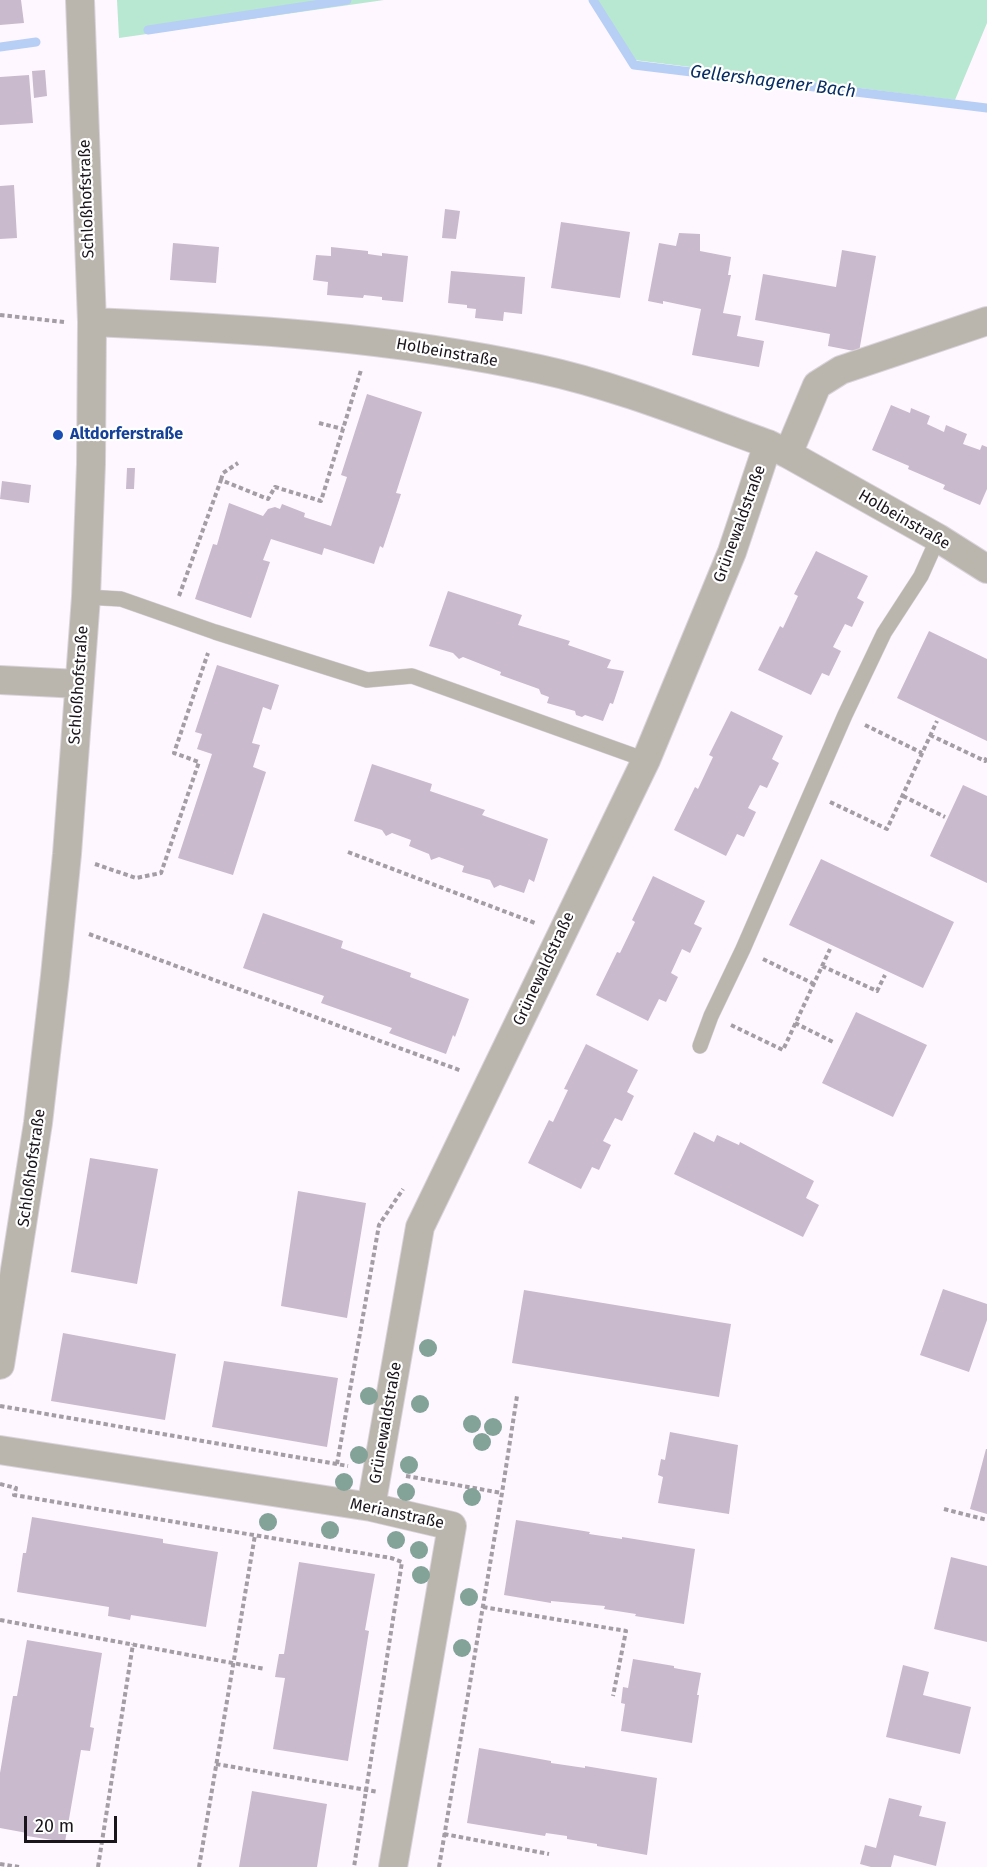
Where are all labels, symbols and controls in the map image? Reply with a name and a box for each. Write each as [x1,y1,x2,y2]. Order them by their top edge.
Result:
water label: Gellershagener Bach [689,61,857,103]
street label: Schloßhofstraße [75,139,99,259]
street label: Holbeinstraße [395,335,499,371]
place label: Altdorferstraße [70,425,183,445]
marker: Altdorferstraße [51,428,65,442]
street label: Grünewaldstraße [710,463,770,585]
street label: Holbeinstraße [855,486,953,554]
street label: Schloßhofstraße [65,625,93,745]
street label: Grünewaldstraße [509,909,579,1029]
street label: Schloßhofstraße [14,1108,50,1228]
street label: Grünewaldstraße [366,1361,406,1485]
street label: Merianstraße [348,1495,446,1533]
scale bar [27,1804,120,1842]
text: 20 m [35,1815,74,1837]

